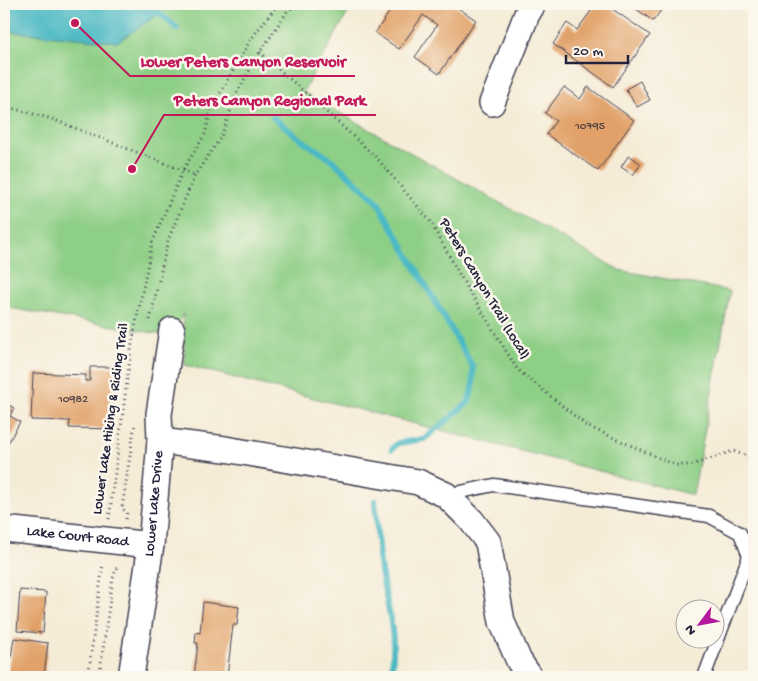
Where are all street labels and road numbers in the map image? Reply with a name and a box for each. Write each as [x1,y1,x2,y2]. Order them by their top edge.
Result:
street label: Peters Canyon Trail (Local) [434,214,533,363]
street label: Lower Lake Hiking & Riding Trail [89,322,133,516]
street label: Lower Lake Drive [140,450,168,558]
street label: Lake Court Road [26,523,131,552]

